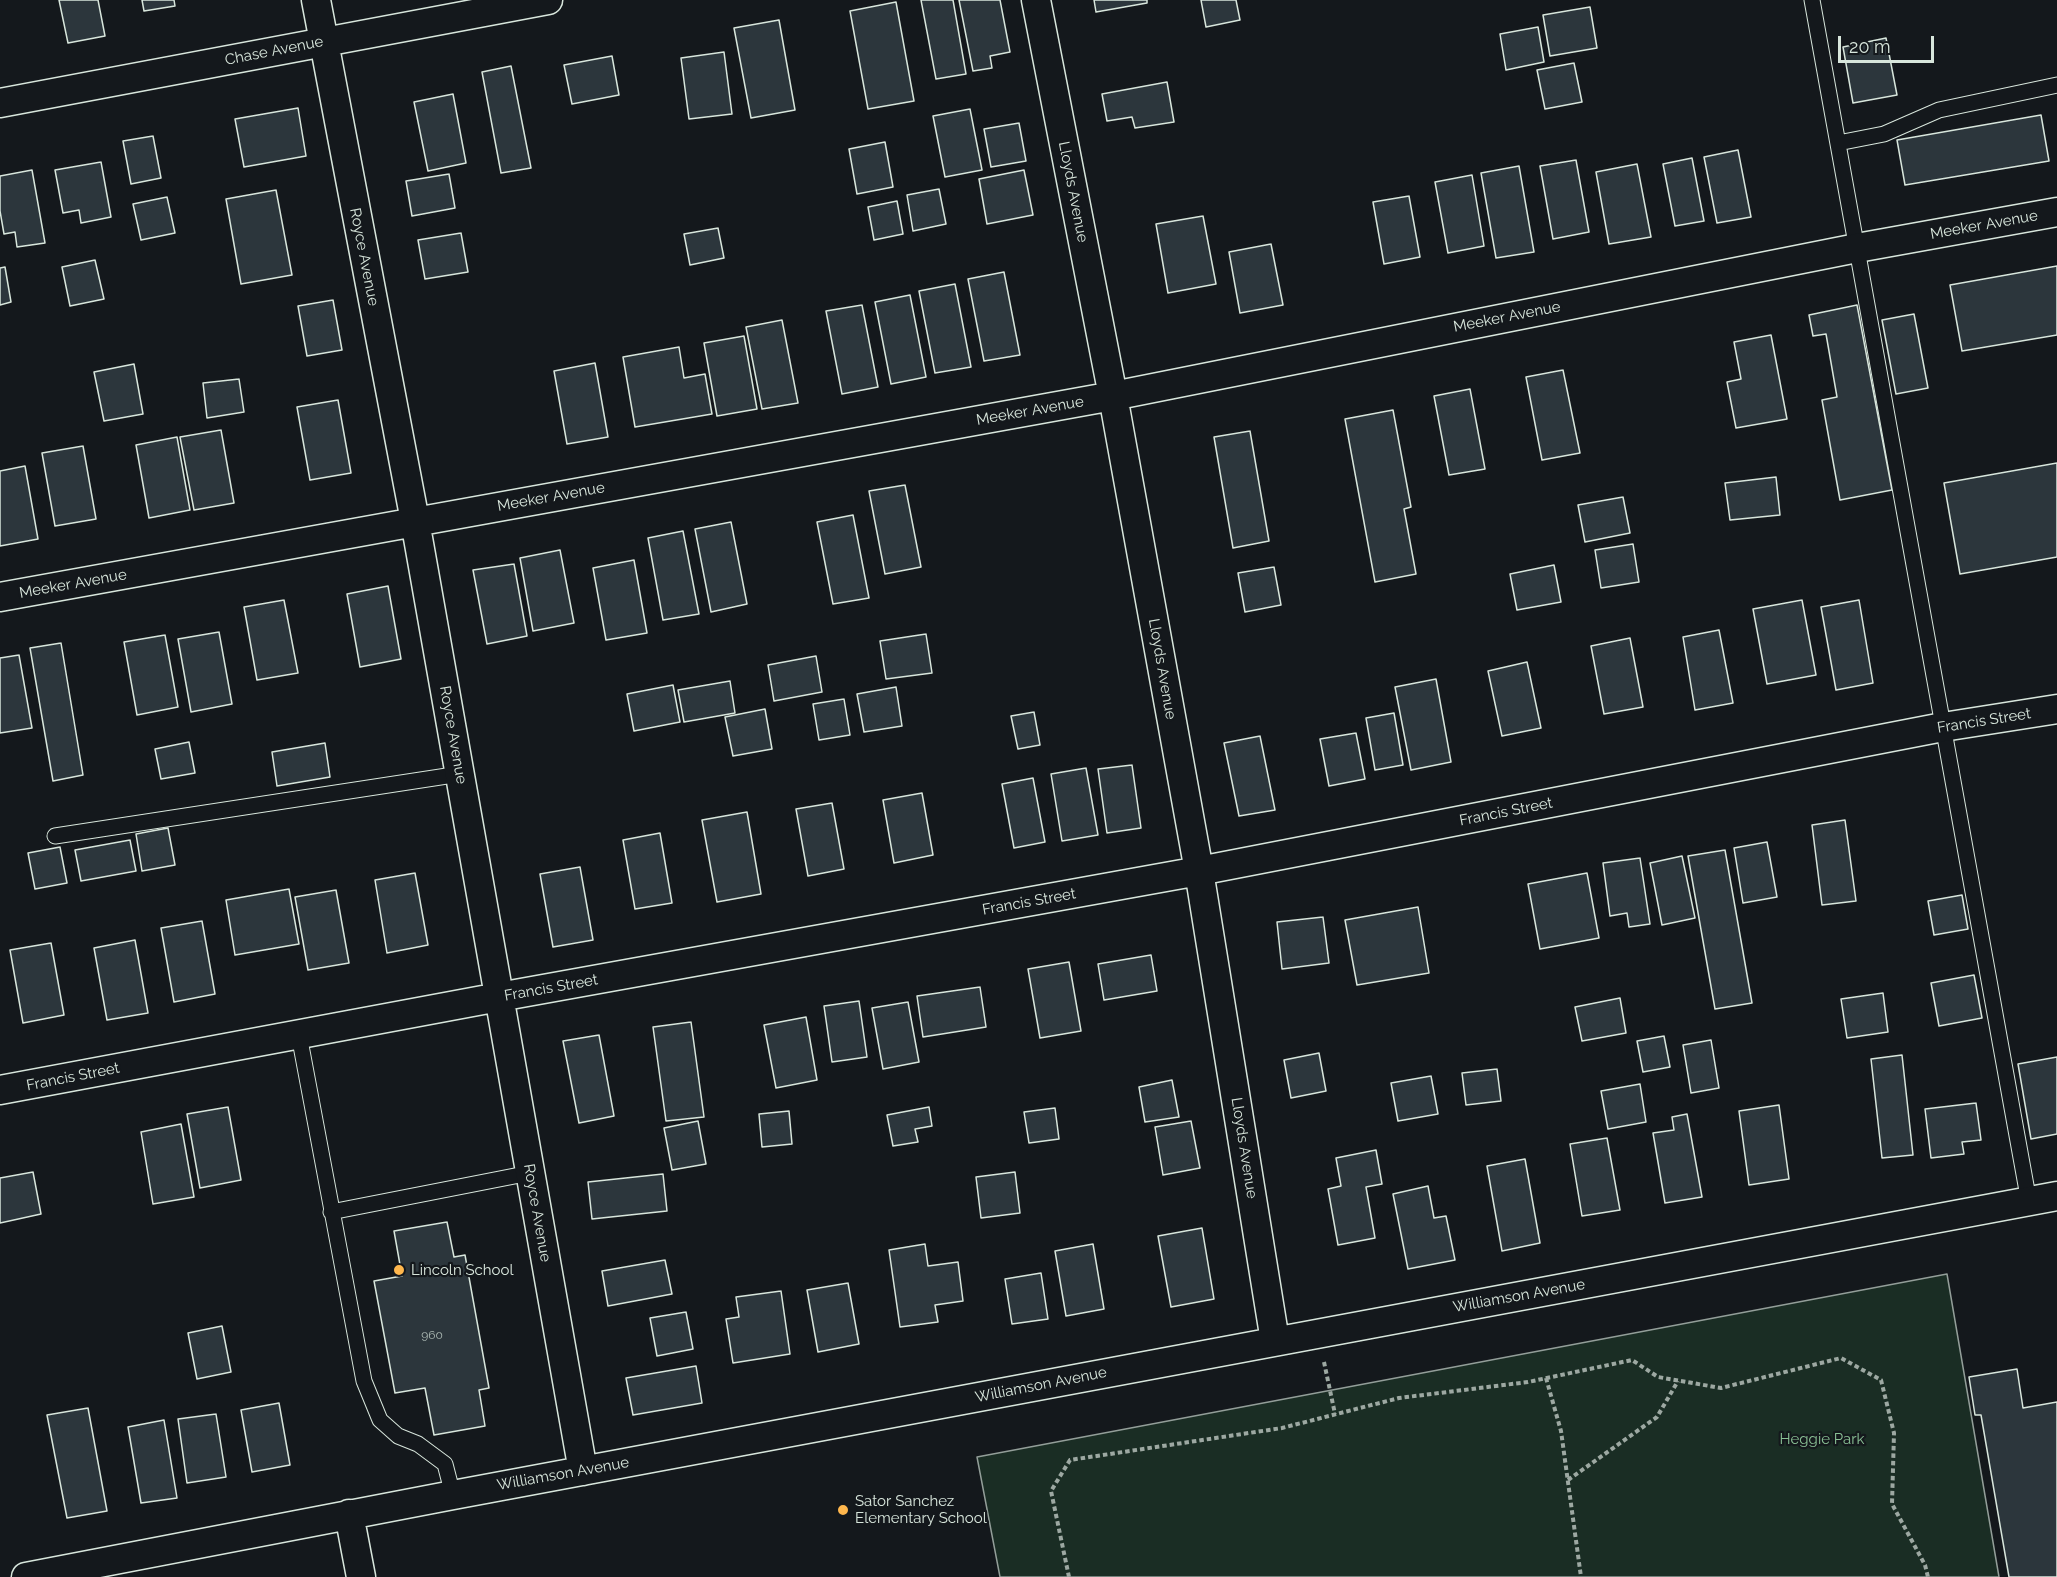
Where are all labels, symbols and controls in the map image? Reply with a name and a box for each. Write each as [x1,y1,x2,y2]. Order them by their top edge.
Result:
scale bar [1841,24,1937,62]
street label: Chase Avenue [223,33,325,69]
text: 20 m [1849,36,1891,57]
street label: Lloyds Avenue [1054,140,1092,244]
street label: Royce Avenue [346,206,382,308]
street label: Meeker Avenue [1929,207,2039,243]
street label: Meeker Avenue [1452,298,1562,336]
street label: Meeker Avenue [975,393,1085,429]
street label: Meeker Avenue [496,479,606,515]
street label: Meeker Avenue [18,566,128,602]
street label: Lloyds Avenue [1144,617,1180,721]
street label: Royce Avenue [436,684,470,786]
street label: Francis Street [1936,705,2032,737]
street label: Francis Street [1458,794,1554,830]
street label: Francis Street [981,885,1077,919]
street label: Francis Street [503,971,599,1005]
street label: Francis Street [25,1059,121,1095]
street label: Lloyds Avenue [1227,1096,1261,1200]
street label: Royce Avenue [520,1162,554,1264]
place label: Lincoln School [411,1261,514,1279]
marker: Lincoln School [392,1263,406,1277]
street label: Williamson Avenue [1452,1276,1586,1316]
house number: 960 [421,1328,443,1342]
street label: Williamson Avenue [974,1363,1108,1407]
park label: Heggie Park [1780,1430,1864,1448]
street label: Williamson Avenue [496,1454,630,1494]
place label: Sator Sanchez Elementary School [855,1492,987,1527]
marker: Sator Sanchez Elementary School [836,1503,850,1517]

